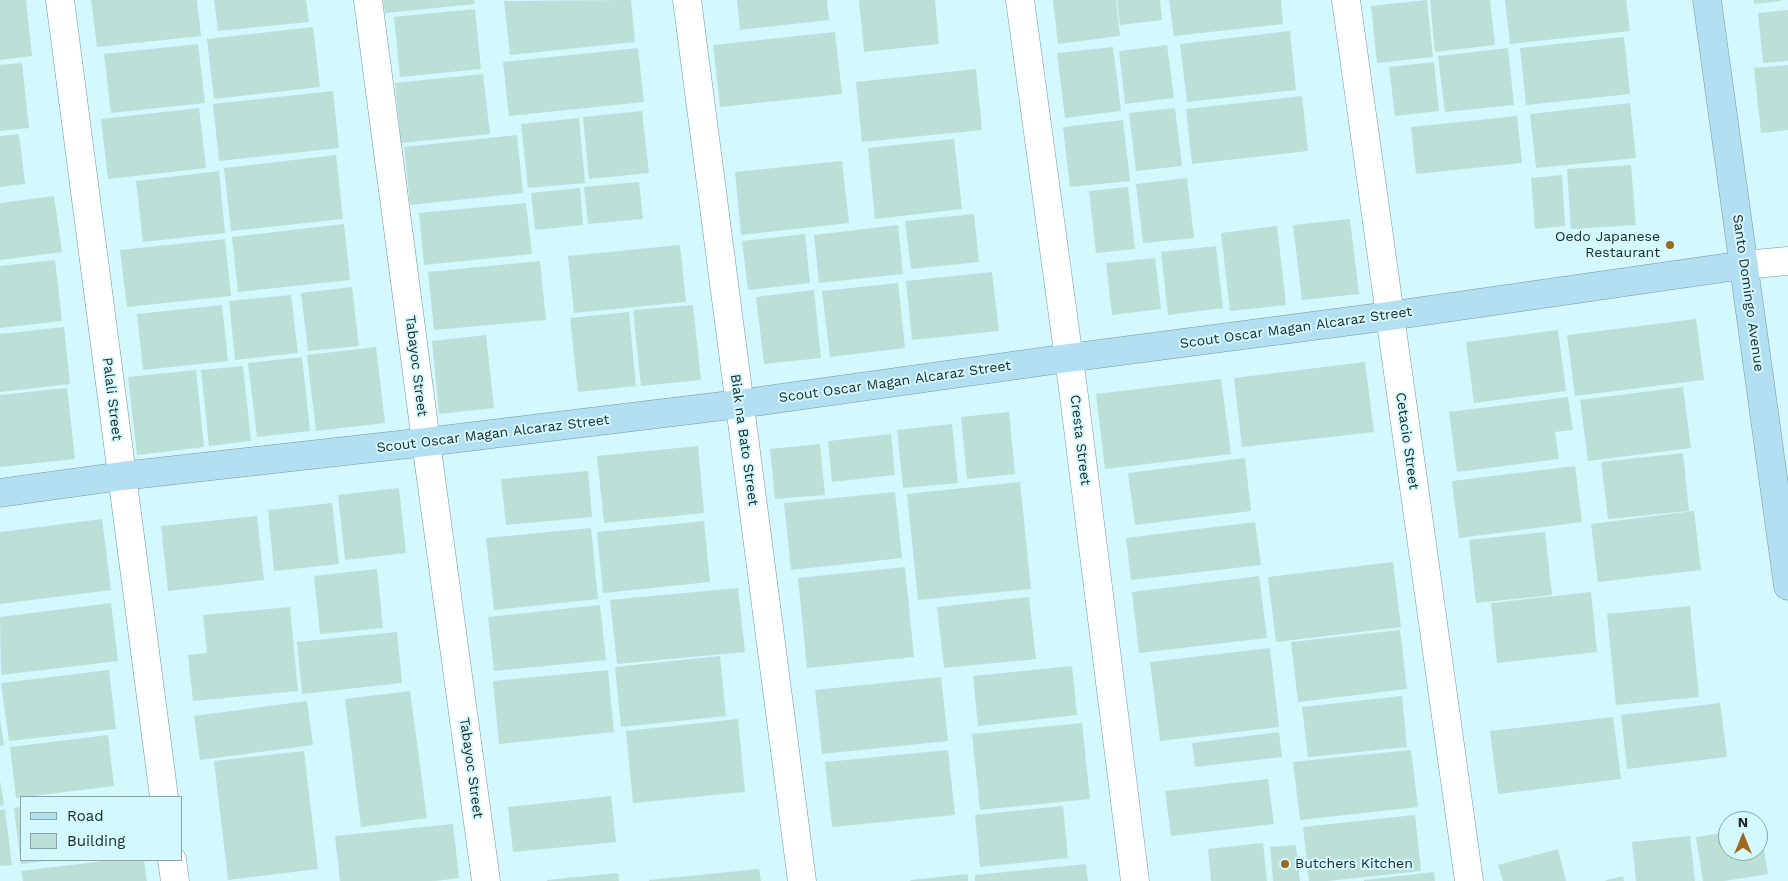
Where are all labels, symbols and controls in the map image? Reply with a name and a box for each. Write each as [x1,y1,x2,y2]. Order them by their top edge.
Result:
street label: Santo Domingo Avenue [1729,213,1767,373]
place label: Oedo Japanese Restaurant [1555,229,1660,262]
marker: Oedo Japanese Restaurant [1664,239,1676,251]
street label: Scout Oscar Magan Alcaraz Street [1179,303,1413,353]
street label: Tabayoc Street [401,315,431,417]
street label: Palali Street [99,356,125,442]
street label: Scout Oscar Magan Alcaraz Street [778,357,1012,407]
street label: Biak na Bato Street [726,373,762,507]
street label: Cetacio Street [1392,391,1422,491]
street label: Cresta Street [1066,394,1094,486]
street label: Scout Oscar Magan Alcaraz Street [376,411,610,457]
street label: Tabayoc Street [456,717,486,819]
legend [20,796,182,861]
text: Road [67,807,104,825]
north arrow [1718,811,1768,861]
text: N [1738,814,1748,830]
text: Building [67,832,125,850]
place label: Butchers Kitchen [1295,856,1413,872]
marker: Butchers Kitchen [1279,858,1291,870]

